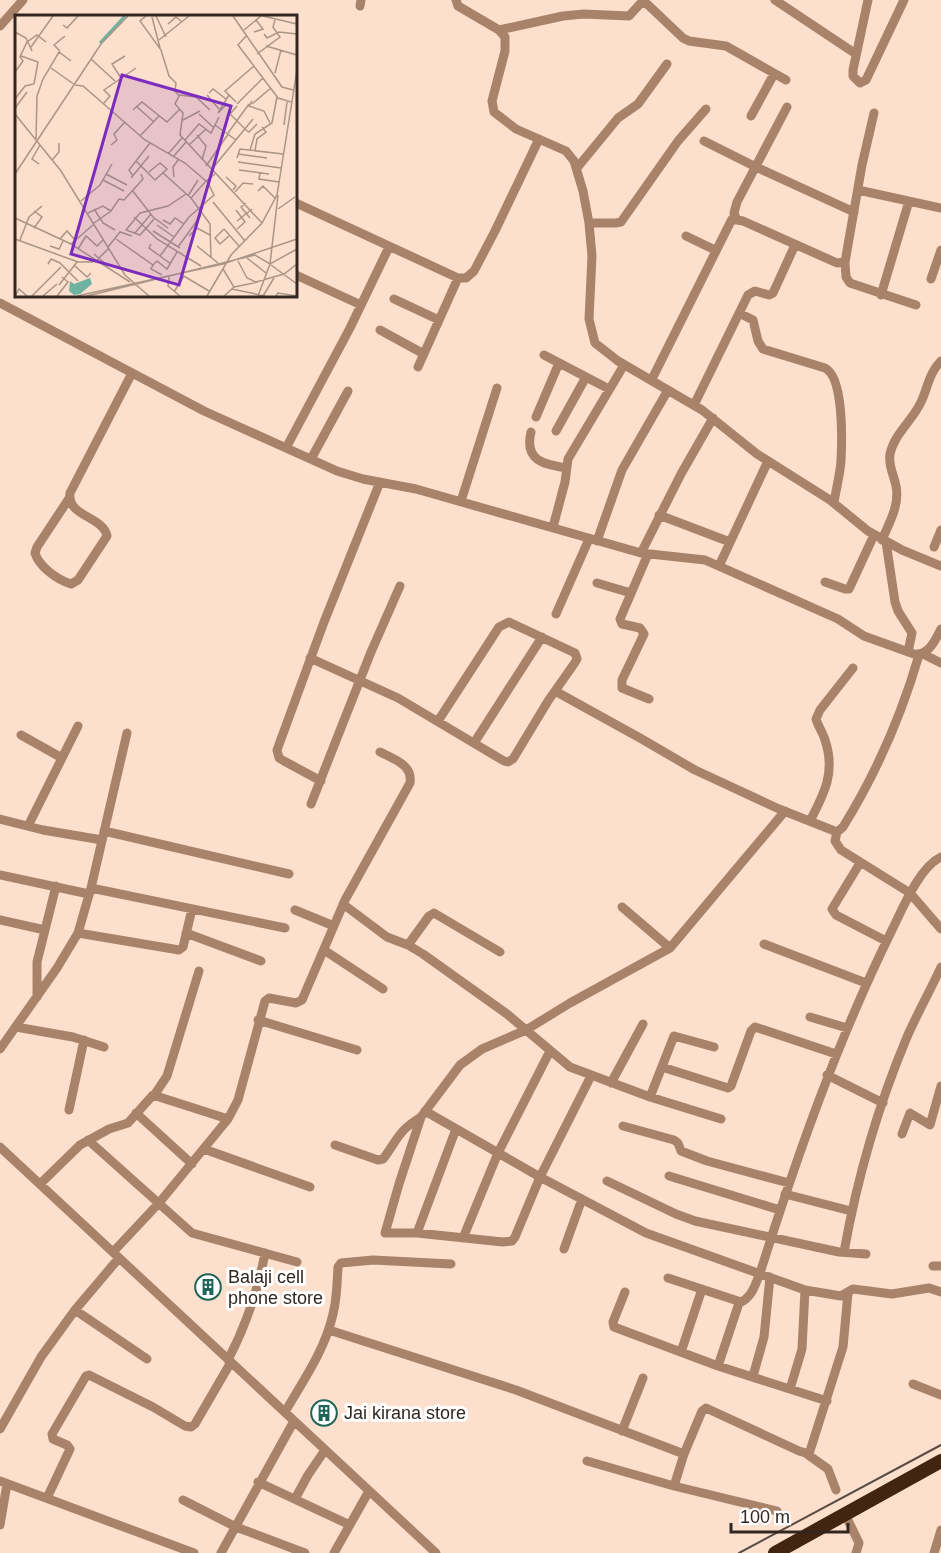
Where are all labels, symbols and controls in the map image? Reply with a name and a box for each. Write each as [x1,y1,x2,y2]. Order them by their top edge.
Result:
inset map [15,15,297,297]
place label: Balaji cell phone store [228,1267,323,1308]
building icon: Balaji cell phone store [193,1272,223,1302]
building icon: Jai kirana store [309,1398,339,1428]
place label: Jai kirana store [344,1403,466,1423]
scale bar [731,1496,848,1534]
text: 100 m [740,1507,790,1527]

